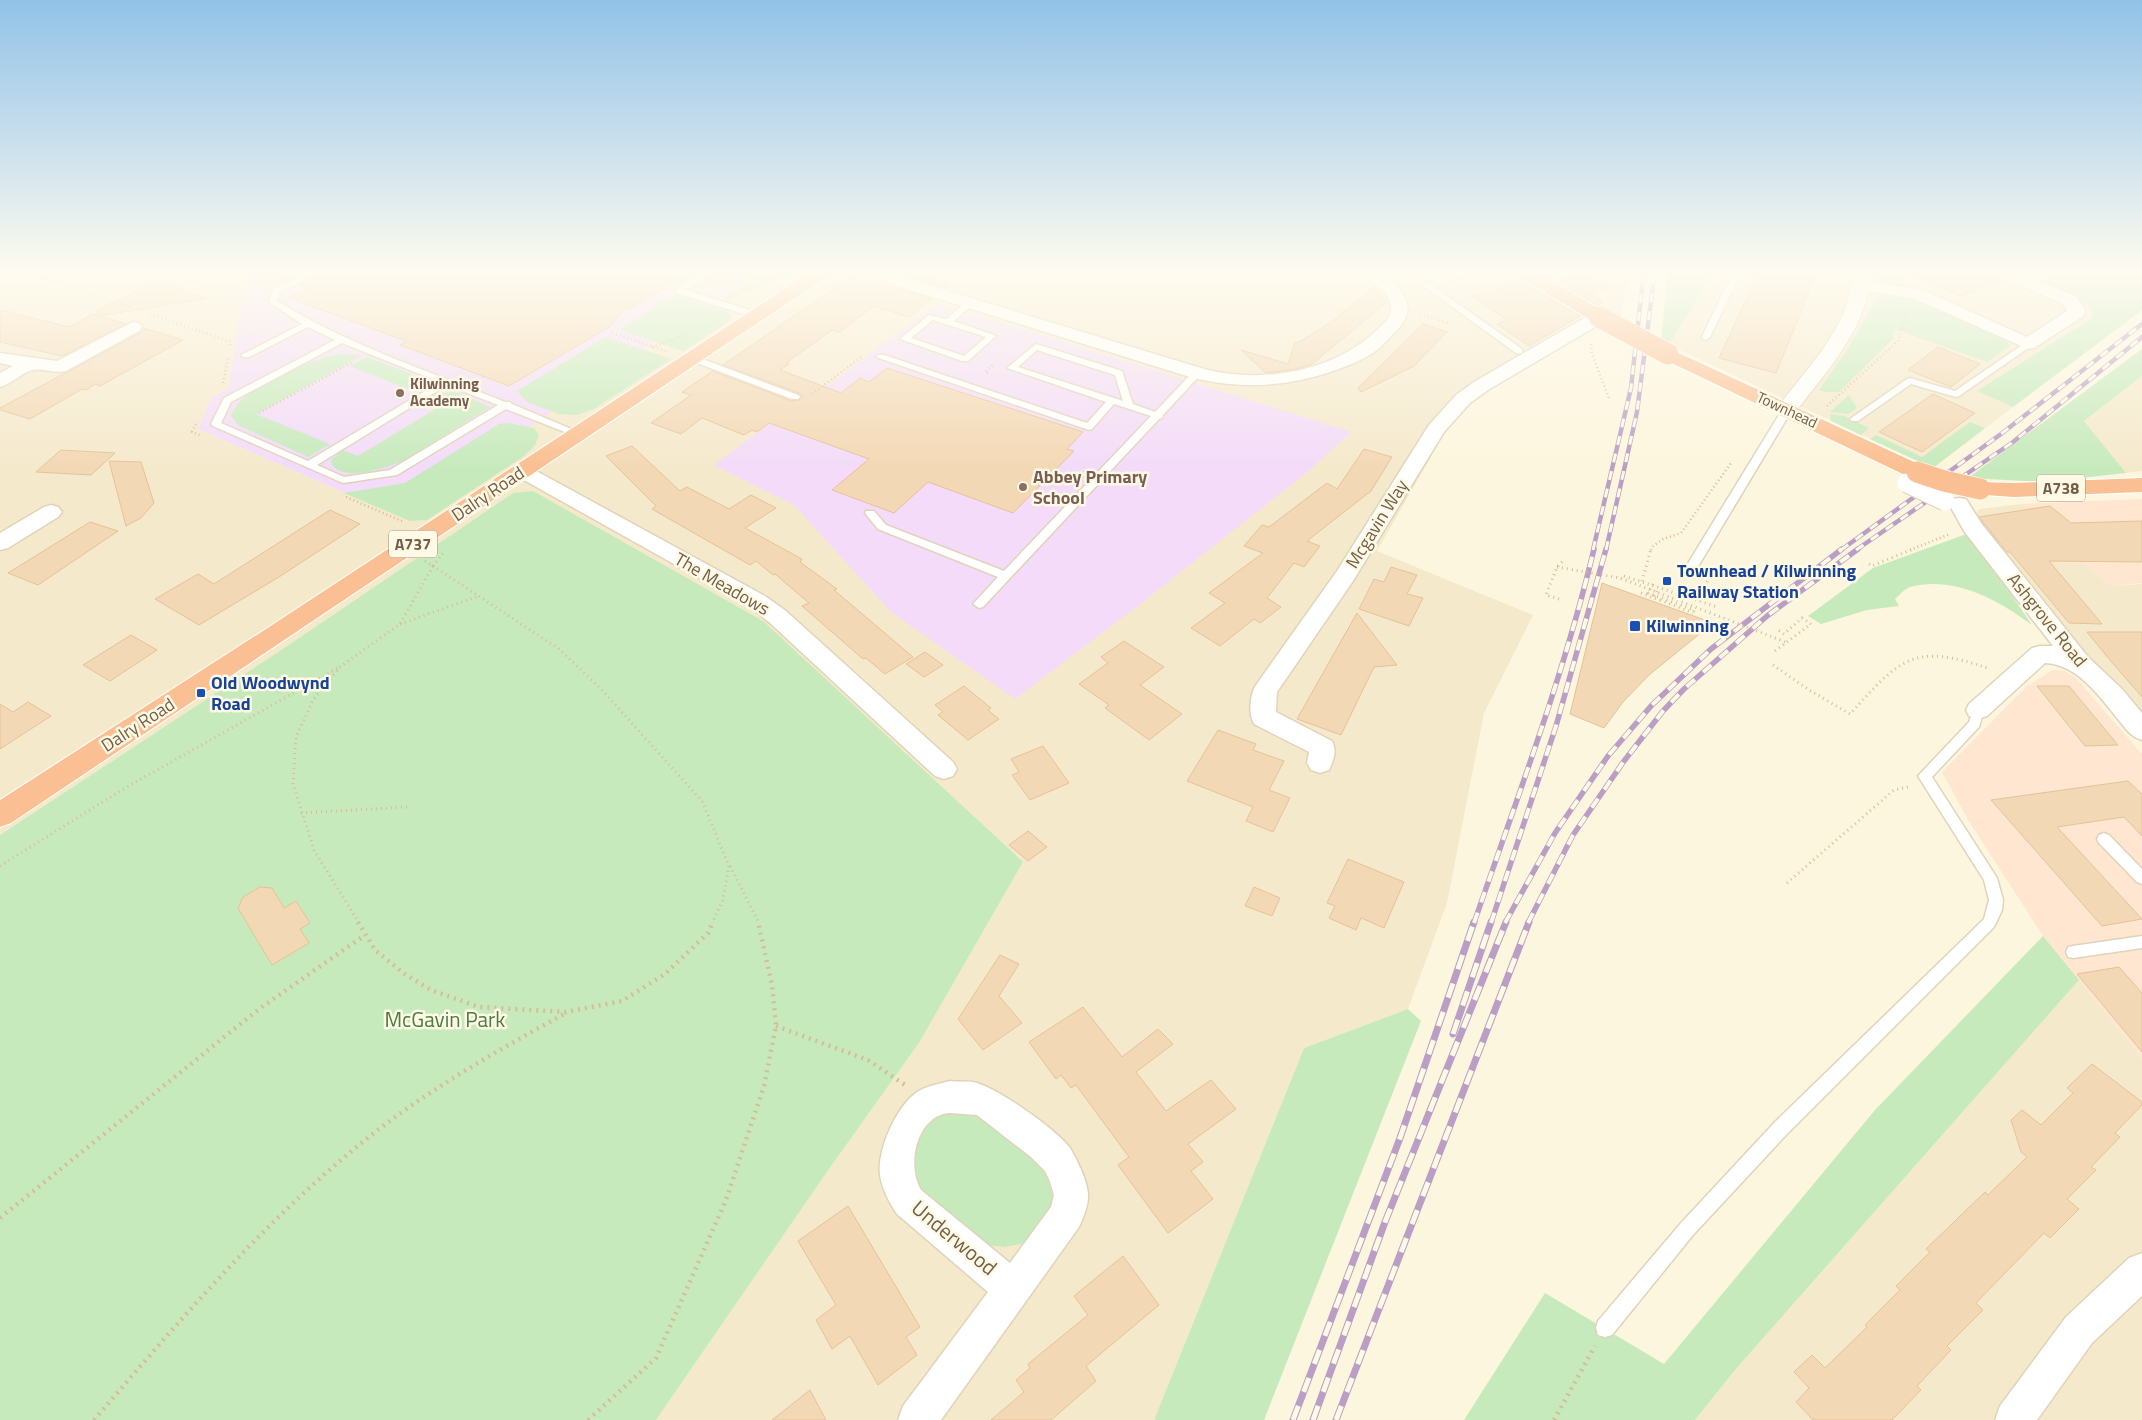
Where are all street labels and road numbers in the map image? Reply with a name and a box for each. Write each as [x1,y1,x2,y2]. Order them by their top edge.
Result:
street label: Townhead [1753,385,1821,434]
street label: Dalry Road [446,459,530,528]
street label: Mcgavin Way [1338,474,1415,574]
road number: A738 [2037,474,2085,502]
road number: A737 [389,530,437,558]
street label: The Meadows [669,545,775,622]
street label: Ashgrove Road [2001,567,2094,672]
street label: Dalry Road [96,691,180,758]
street label: Underwood [905,1192,1004,1283]

